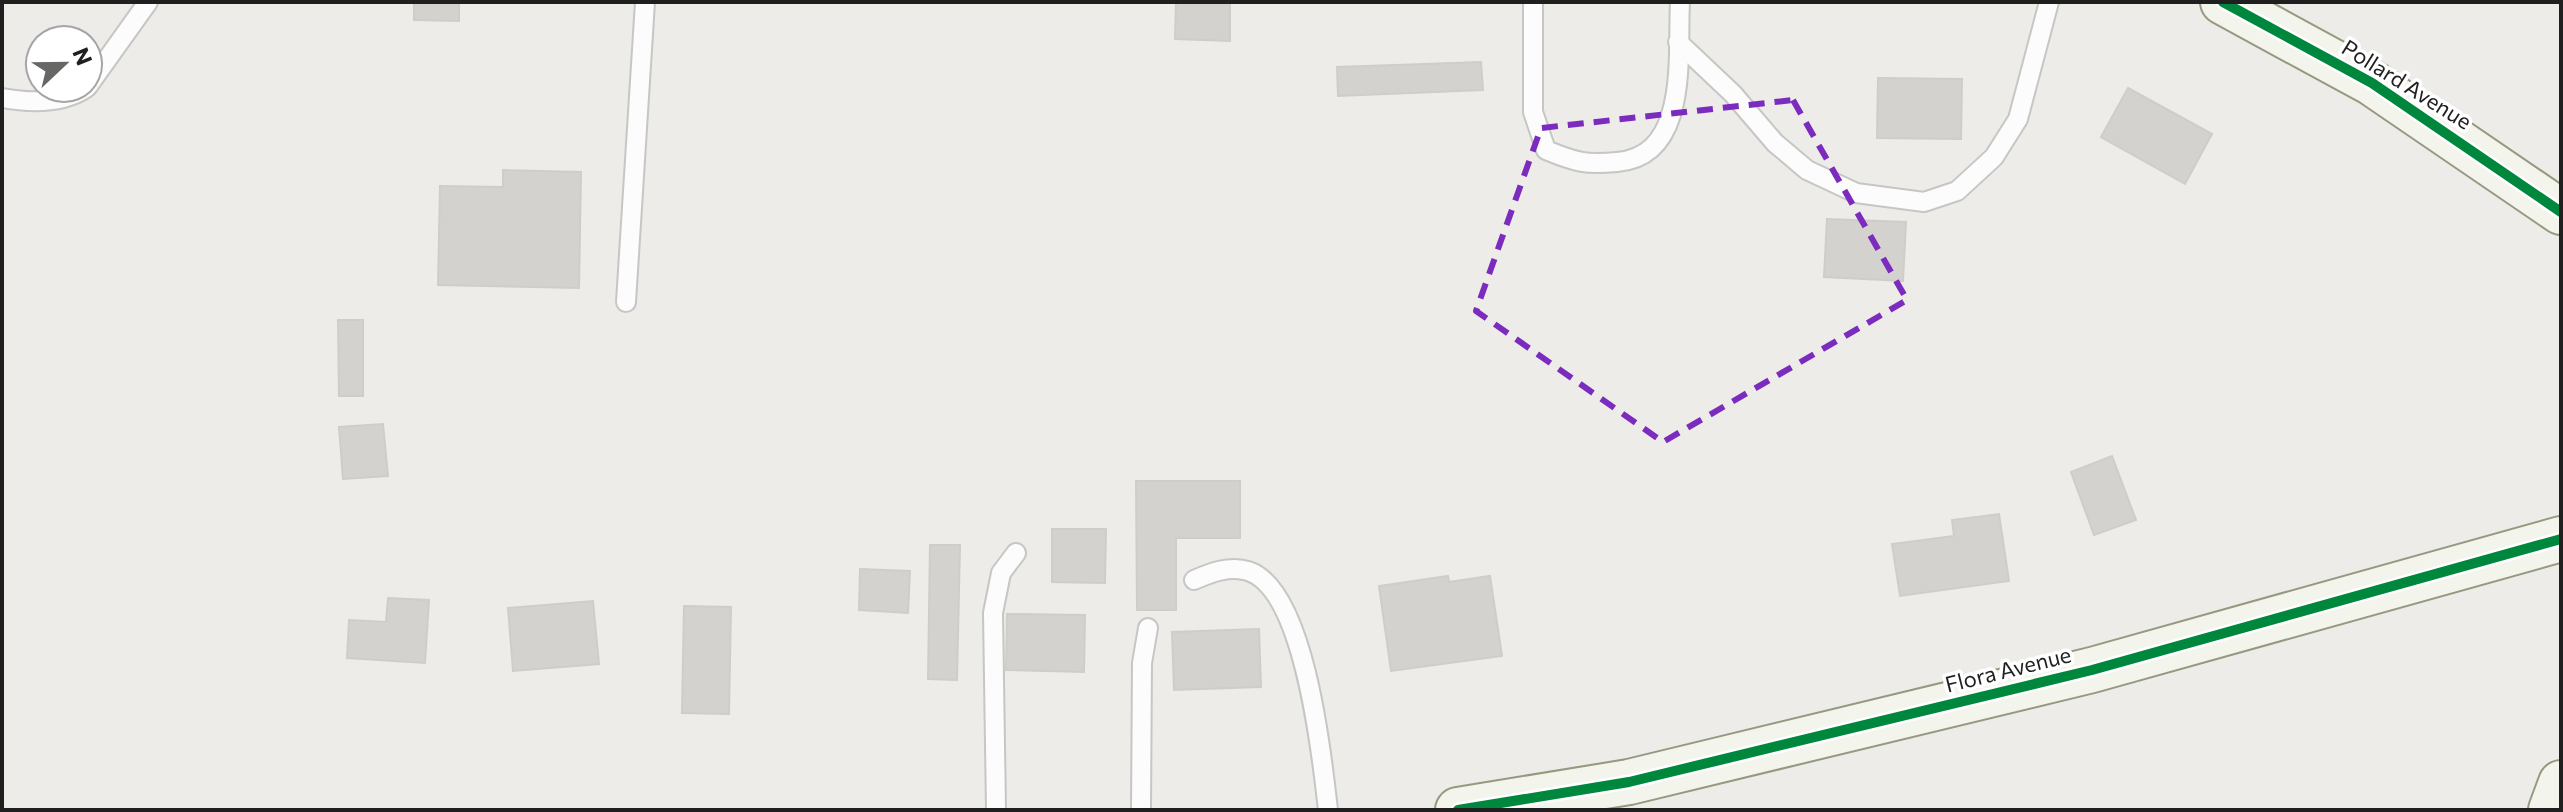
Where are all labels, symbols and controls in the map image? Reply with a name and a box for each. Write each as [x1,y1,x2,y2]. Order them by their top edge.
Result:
north arrow [24,24,104,104]
street label: Pollard Avenue [2337,33,2477,135]
text: N [67,44,99,69]
street label: Flora Avenue [1942,640,2074,698]

